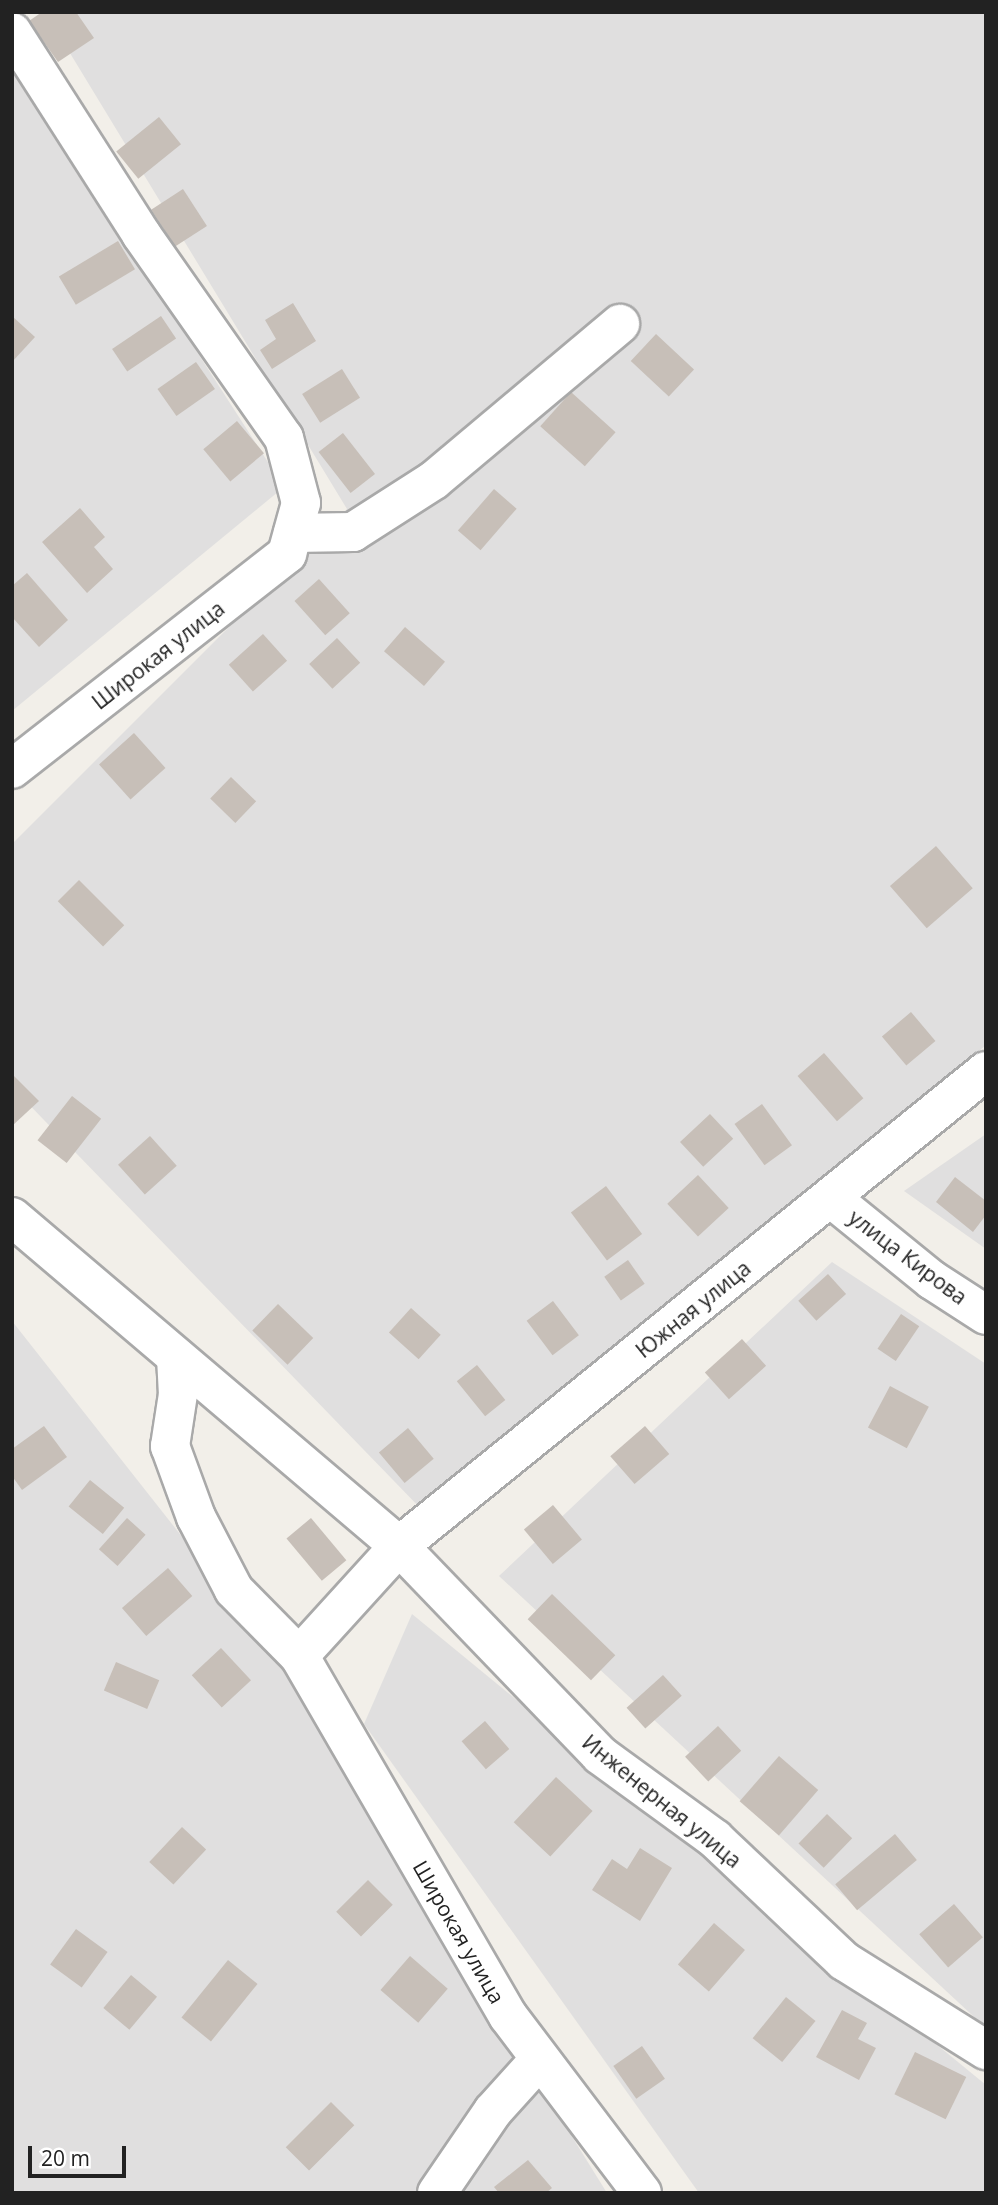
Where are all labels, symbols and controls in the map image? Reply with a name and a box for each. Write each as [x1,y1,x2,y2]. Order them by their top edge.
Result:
street label: Широкая улица [87,596,229,714]
street label: улица Кирова [844,1204,972,1310]
street label: Южная улица [631,1255,755,1363]
street label: Инженерная улица [577,1729,747,1873]
street label: Широкая улица [408,1856,510,2008]
scale bar [32,2132,130,2176]
text: 20 m [41,2144,90,2172]

